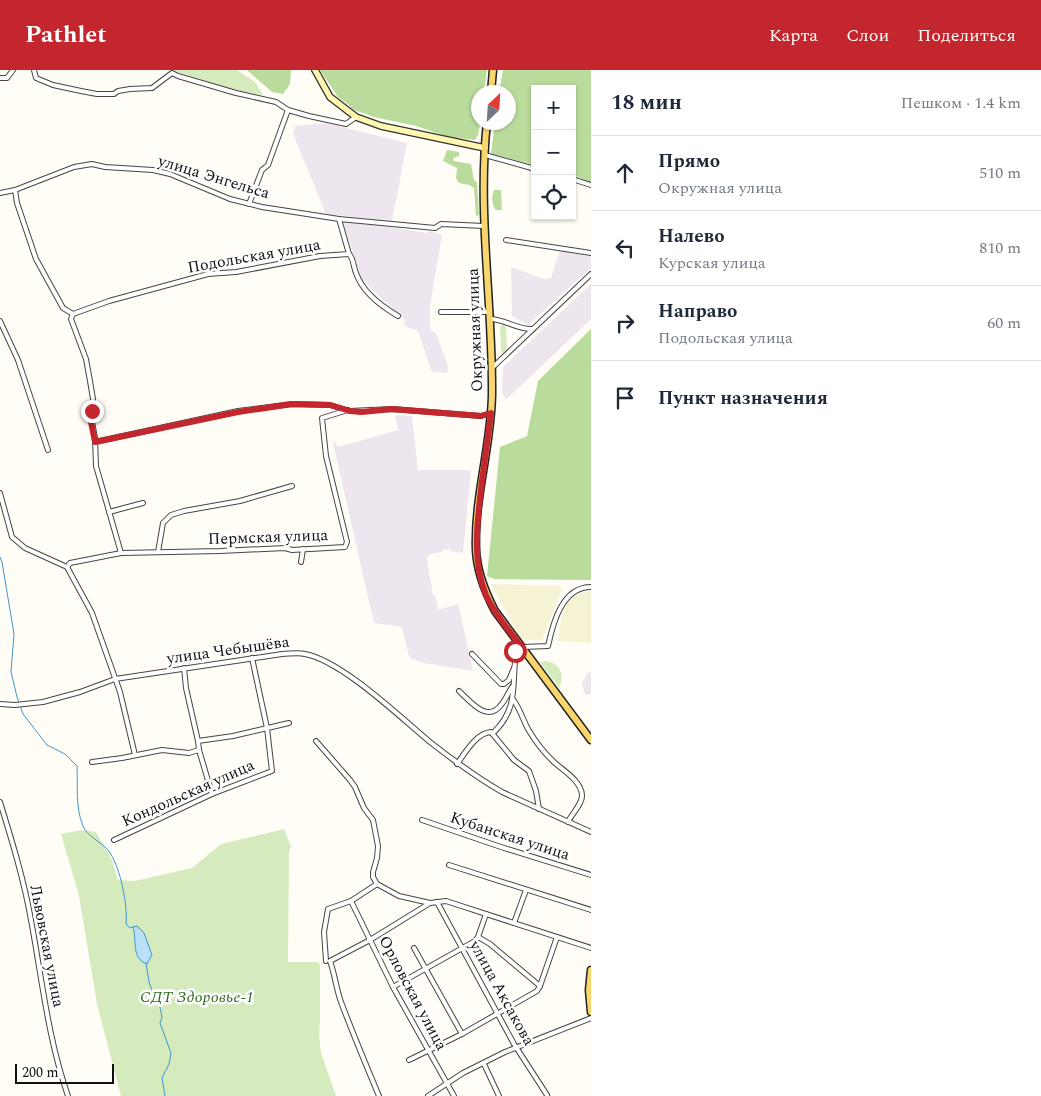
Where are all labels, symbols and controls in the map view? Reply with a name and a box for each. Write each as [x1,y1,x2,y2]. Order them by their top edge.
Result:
text: Pathlet [25,17,107,53]
text: Карта [769,22,818,49]
text: Слои [846,22,889,49]
text: Поделиться [917,22,1016,49]
north arrow [471,85,516,130]
map controls [531,85,576,220]
button: + [531,85,576,130]
text: 18 мин [611,87,682,119]
text: Пешком · 1.4 km [901,91,1021,115]
button: − [531,130,576,175]
text: Прямо [658,147,720,176]
street label: улица Энгельса [154,148,273,205]
icon: ahead [611,159,639,187]
text: 510 m [979,161,1021,185]
button: locate [531,175,576,220]
text: Окружная улица [658,176,782,200]
text: Налево [658,222,725,251]
street label: Подольская улица [186,232,323,280]
icon: left [611,234,639,262]
text: 810 m [979,236,1021,260]
text: Курская улица [658,251,766,275]
street label: Окружная улица [461,267,489,392]
text: Направо [658,297,737,326]
icon: right [611,309,639,337]
text: 60 m [987,311,1021,335]
text: Подольская улица [658,326,793,350]
icon: arrive [611,384,639,412]
text: Пункт назначения [658,384,828,413]
route end [81,400,104,423]
street label: Пермская улица [207,523,329,551]
street label: улица Чебышёва [164,629,291,671]
route start [504,640,527,663]
street label: Кондольская улица [118,753,258,833]
street label: Кубанская улица [447,805,573,867]
street label: Львовская улица [23,883,71,1009]
street label: Орловская улица [373,931,454,1055]
street label: улица Аксакова [463,935,541,1050]
park label: СДТ Здоровье-1 [140,985,254,1009]
scale bar [15,1061,114,1084]
text: 200 m [22,1062,59,1083]

